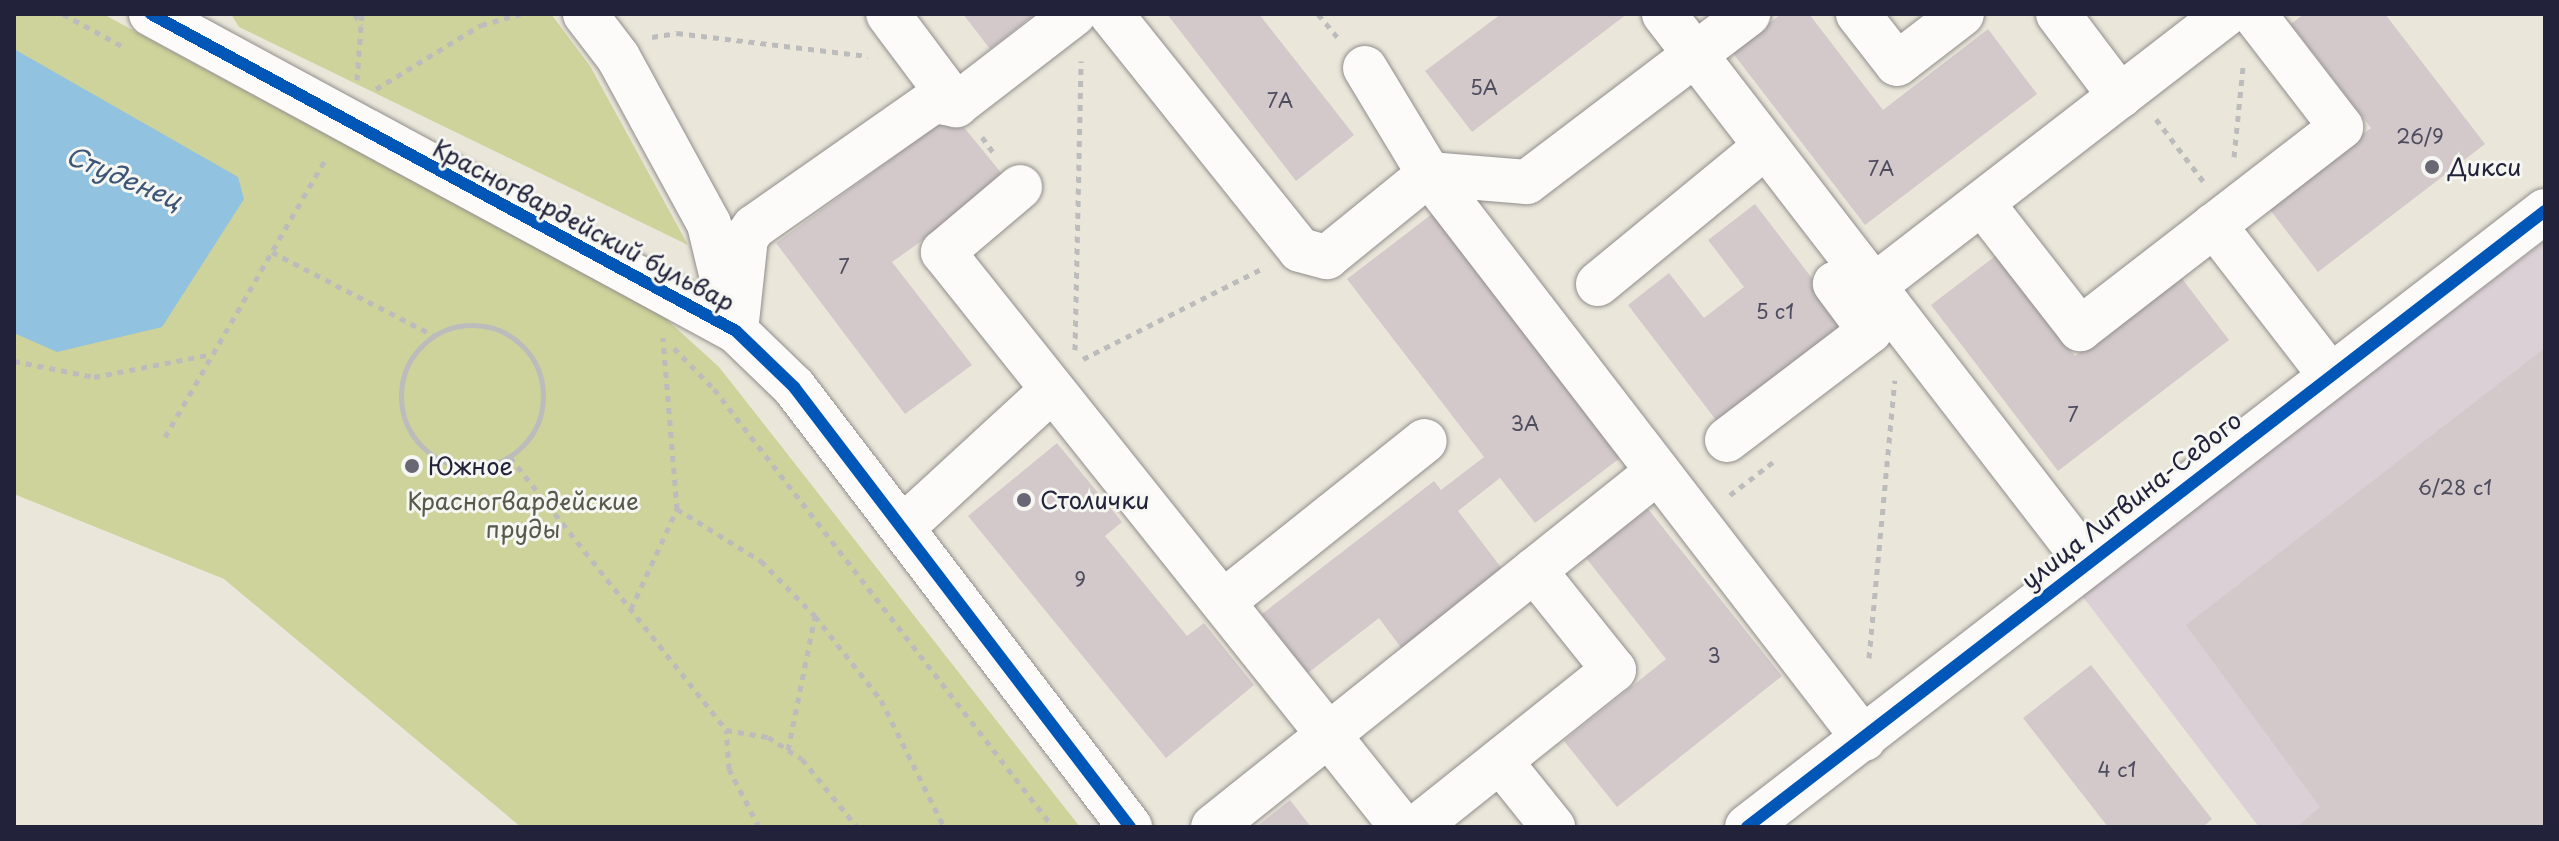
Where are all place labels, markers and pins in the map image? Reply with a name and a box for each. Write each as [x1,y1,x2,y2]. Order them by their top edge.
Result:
place label: Дикси [2448,153,2521,181]
marker: Дикси [2423,158,2441,176]
place label: Южное [428,452,513,480]
marker: Южное [403,457,421,475]
place label: Столички [1040,486,1150,514]
marker: Столички [1015,491,1033,509]

